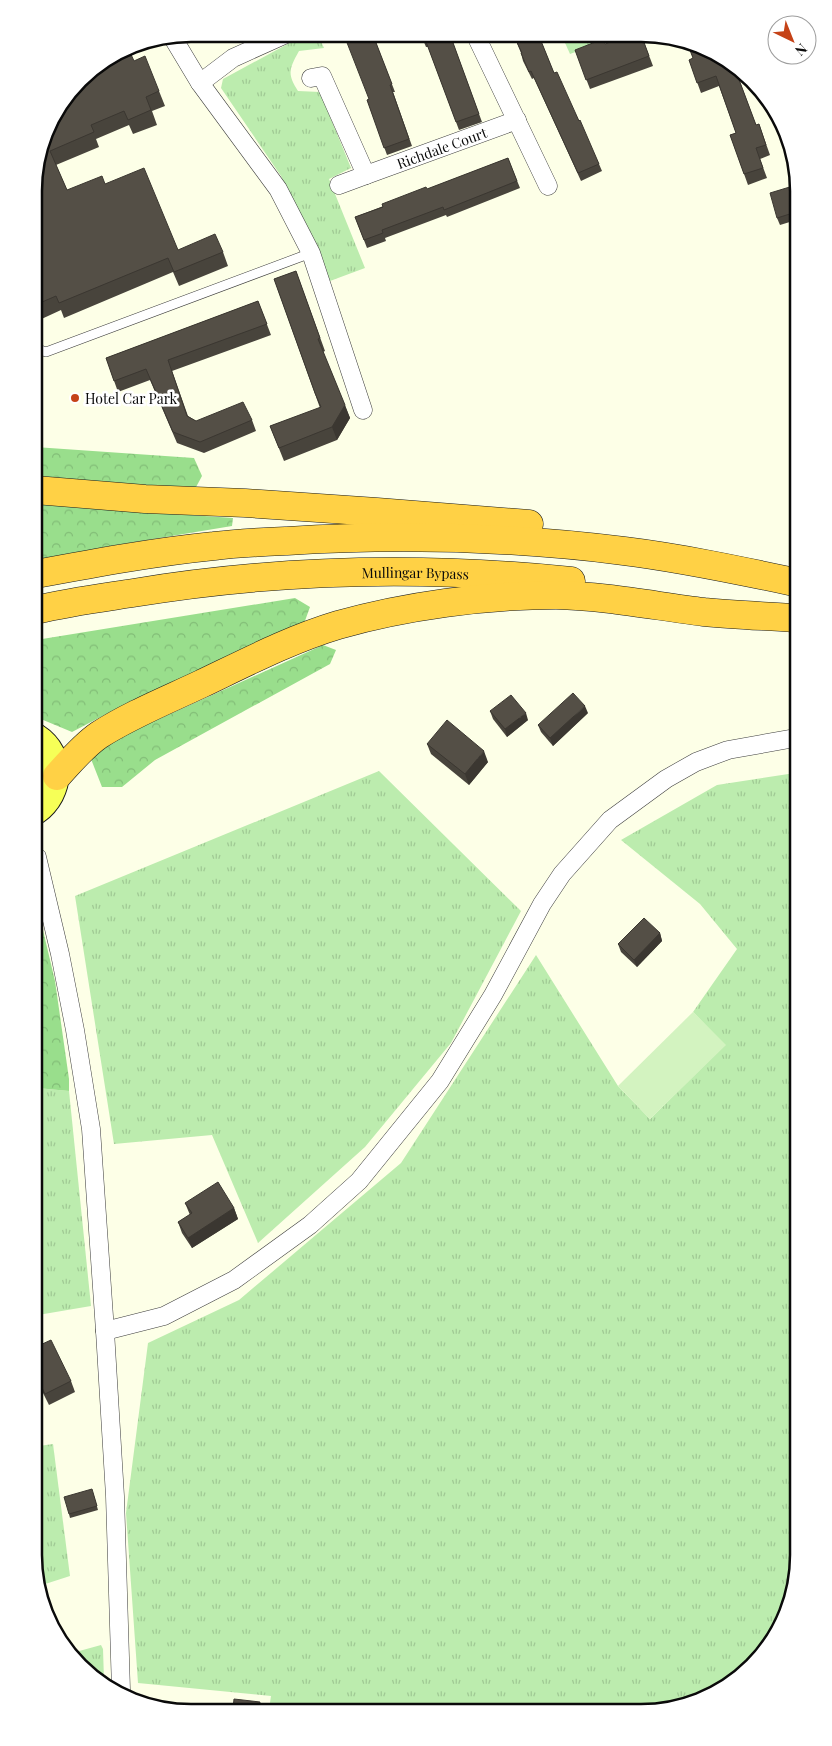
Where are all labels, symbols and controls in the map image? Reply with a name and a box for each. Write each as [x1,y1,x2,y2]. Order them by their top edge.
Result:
north arrow [767,15,817,65]
text: N [791,39,811,60]
street label: Richdale Court [394,122,490,173]
place label: Hotel Car Park [85,389,178,408]
marker: Hotel Car Park [69,392,81,404]
street label: Mullingar Bypass [361,562,469,583]

